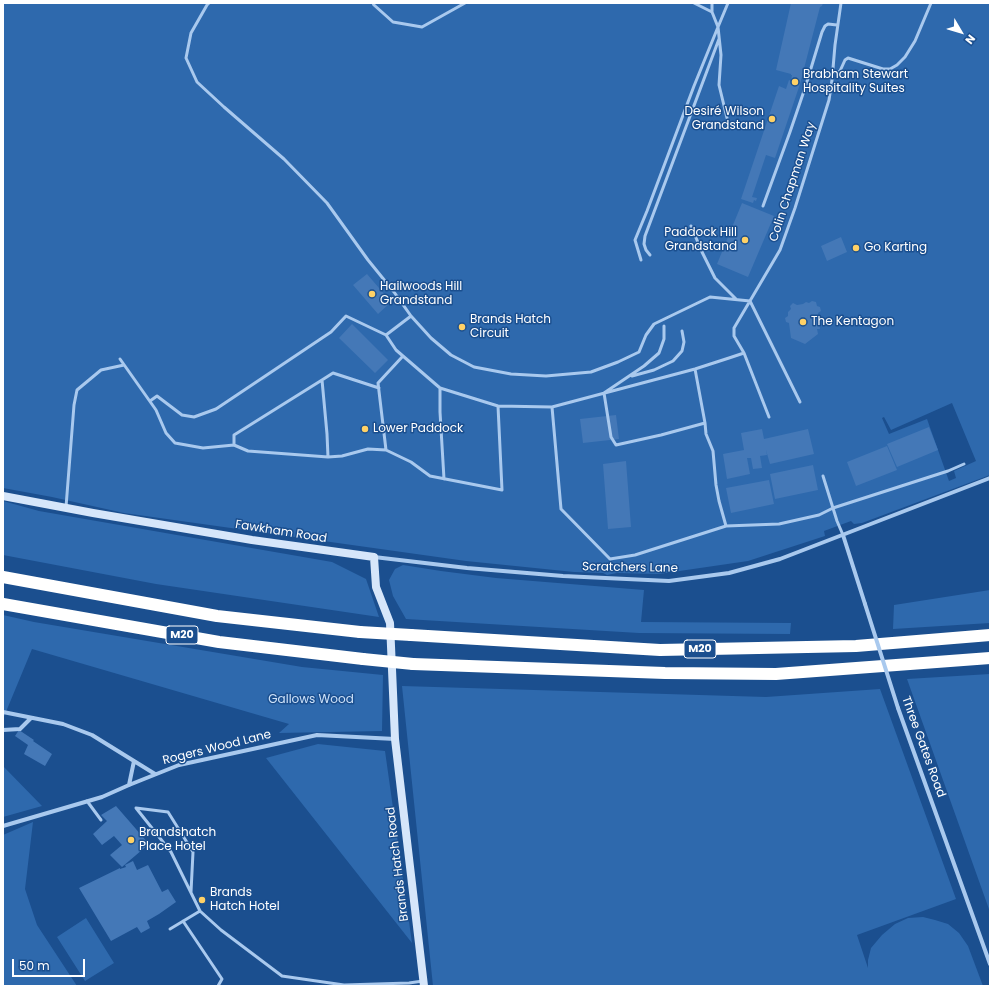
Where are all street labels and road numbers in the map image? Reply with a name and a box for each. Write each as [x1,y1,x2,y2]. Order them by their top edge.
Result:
street label: Colin Chapman Way [767,120,819,244]
street label: Fawkham Road [234,518,328,546]
street label: Scratchers Lane [582,560,678,576]
road number: M20 [166,626,198,644]
road number: M20 [684,640,716,658]
street label: Three Gates Road [898,694,948,800]
street label: Rogers Wood Lane [161,728,273,768]
street label: Brands Hatch Road [384,806,412,922]

